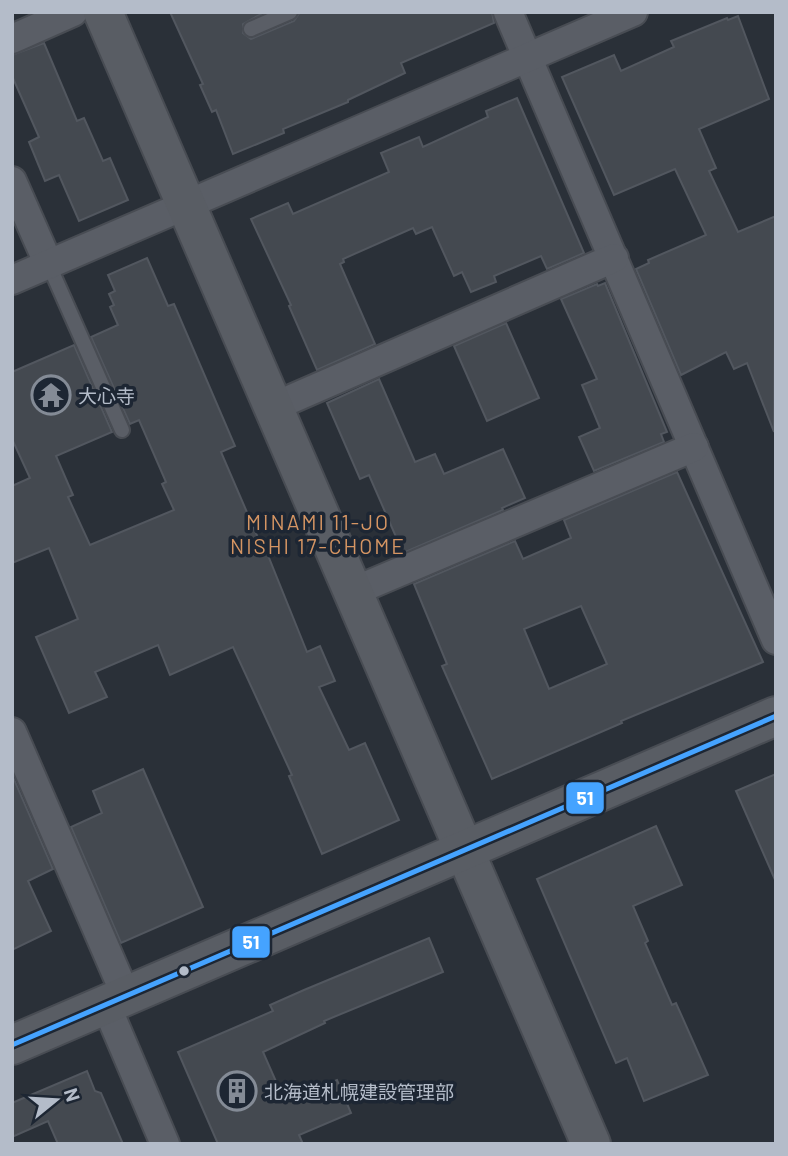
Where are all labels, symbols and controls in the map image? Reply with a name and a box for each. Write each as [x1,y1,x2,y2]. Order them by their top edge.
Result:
temple icon: 大心寺 [30,374,72,416]
place label: 大心寺 [78,384,135,407]
district label: MINAMI 11-JO NISHI 17-CHOME [230,509,406,558]
line badge: 51 [565,781,605,815]
text: 51 [577,786,593,809]
line badge: 51 [231,925,271,959]
text: 51 [243,930,259,953]
unlabelled marker [177,964,191,978]
north arrow [21,1065,91,1135]
building icon: 北海道札幌建設管理部 [216,1070,258,1112]
place label: 北海道札幌建設管理部 [264,1080,454,1103]
text: N [60,1085,86,1104]

